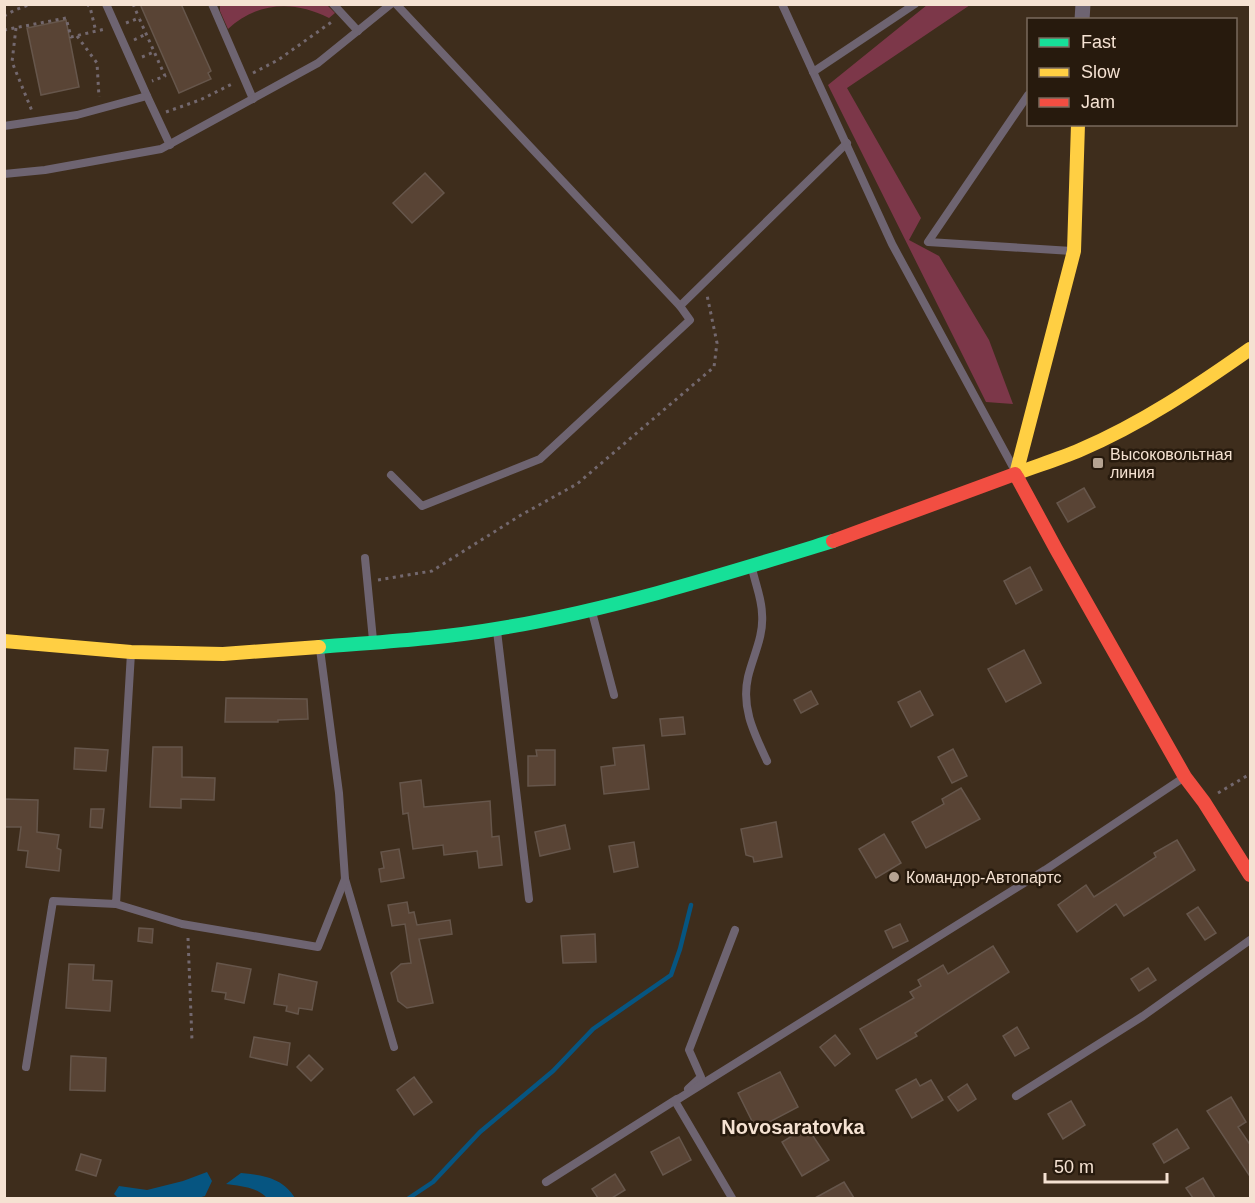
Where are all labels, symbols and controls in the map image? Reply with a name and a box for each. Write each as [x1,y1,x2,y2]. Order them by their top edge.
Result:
legend [1027,18,1237,126]
text: Fast [1081,32,1116,52]
text: Slow [1081,62,1121,82]
text: Jam [1081,92,1115,112]
place label: Высоковольтная линия [1110,446,1232,481]
marker: Высоковольтная линия [1091,456,1105,470]
place label: Командор-Автопартс [906,869,1062,886]
marker: Командор-Автопартс [887,870,901,884]
district label: Novosaratovka [721,1116,866,1138]
scale bar [1045,1146,1166,1184]
text: 50 m [1054,1157,1094,1177]

